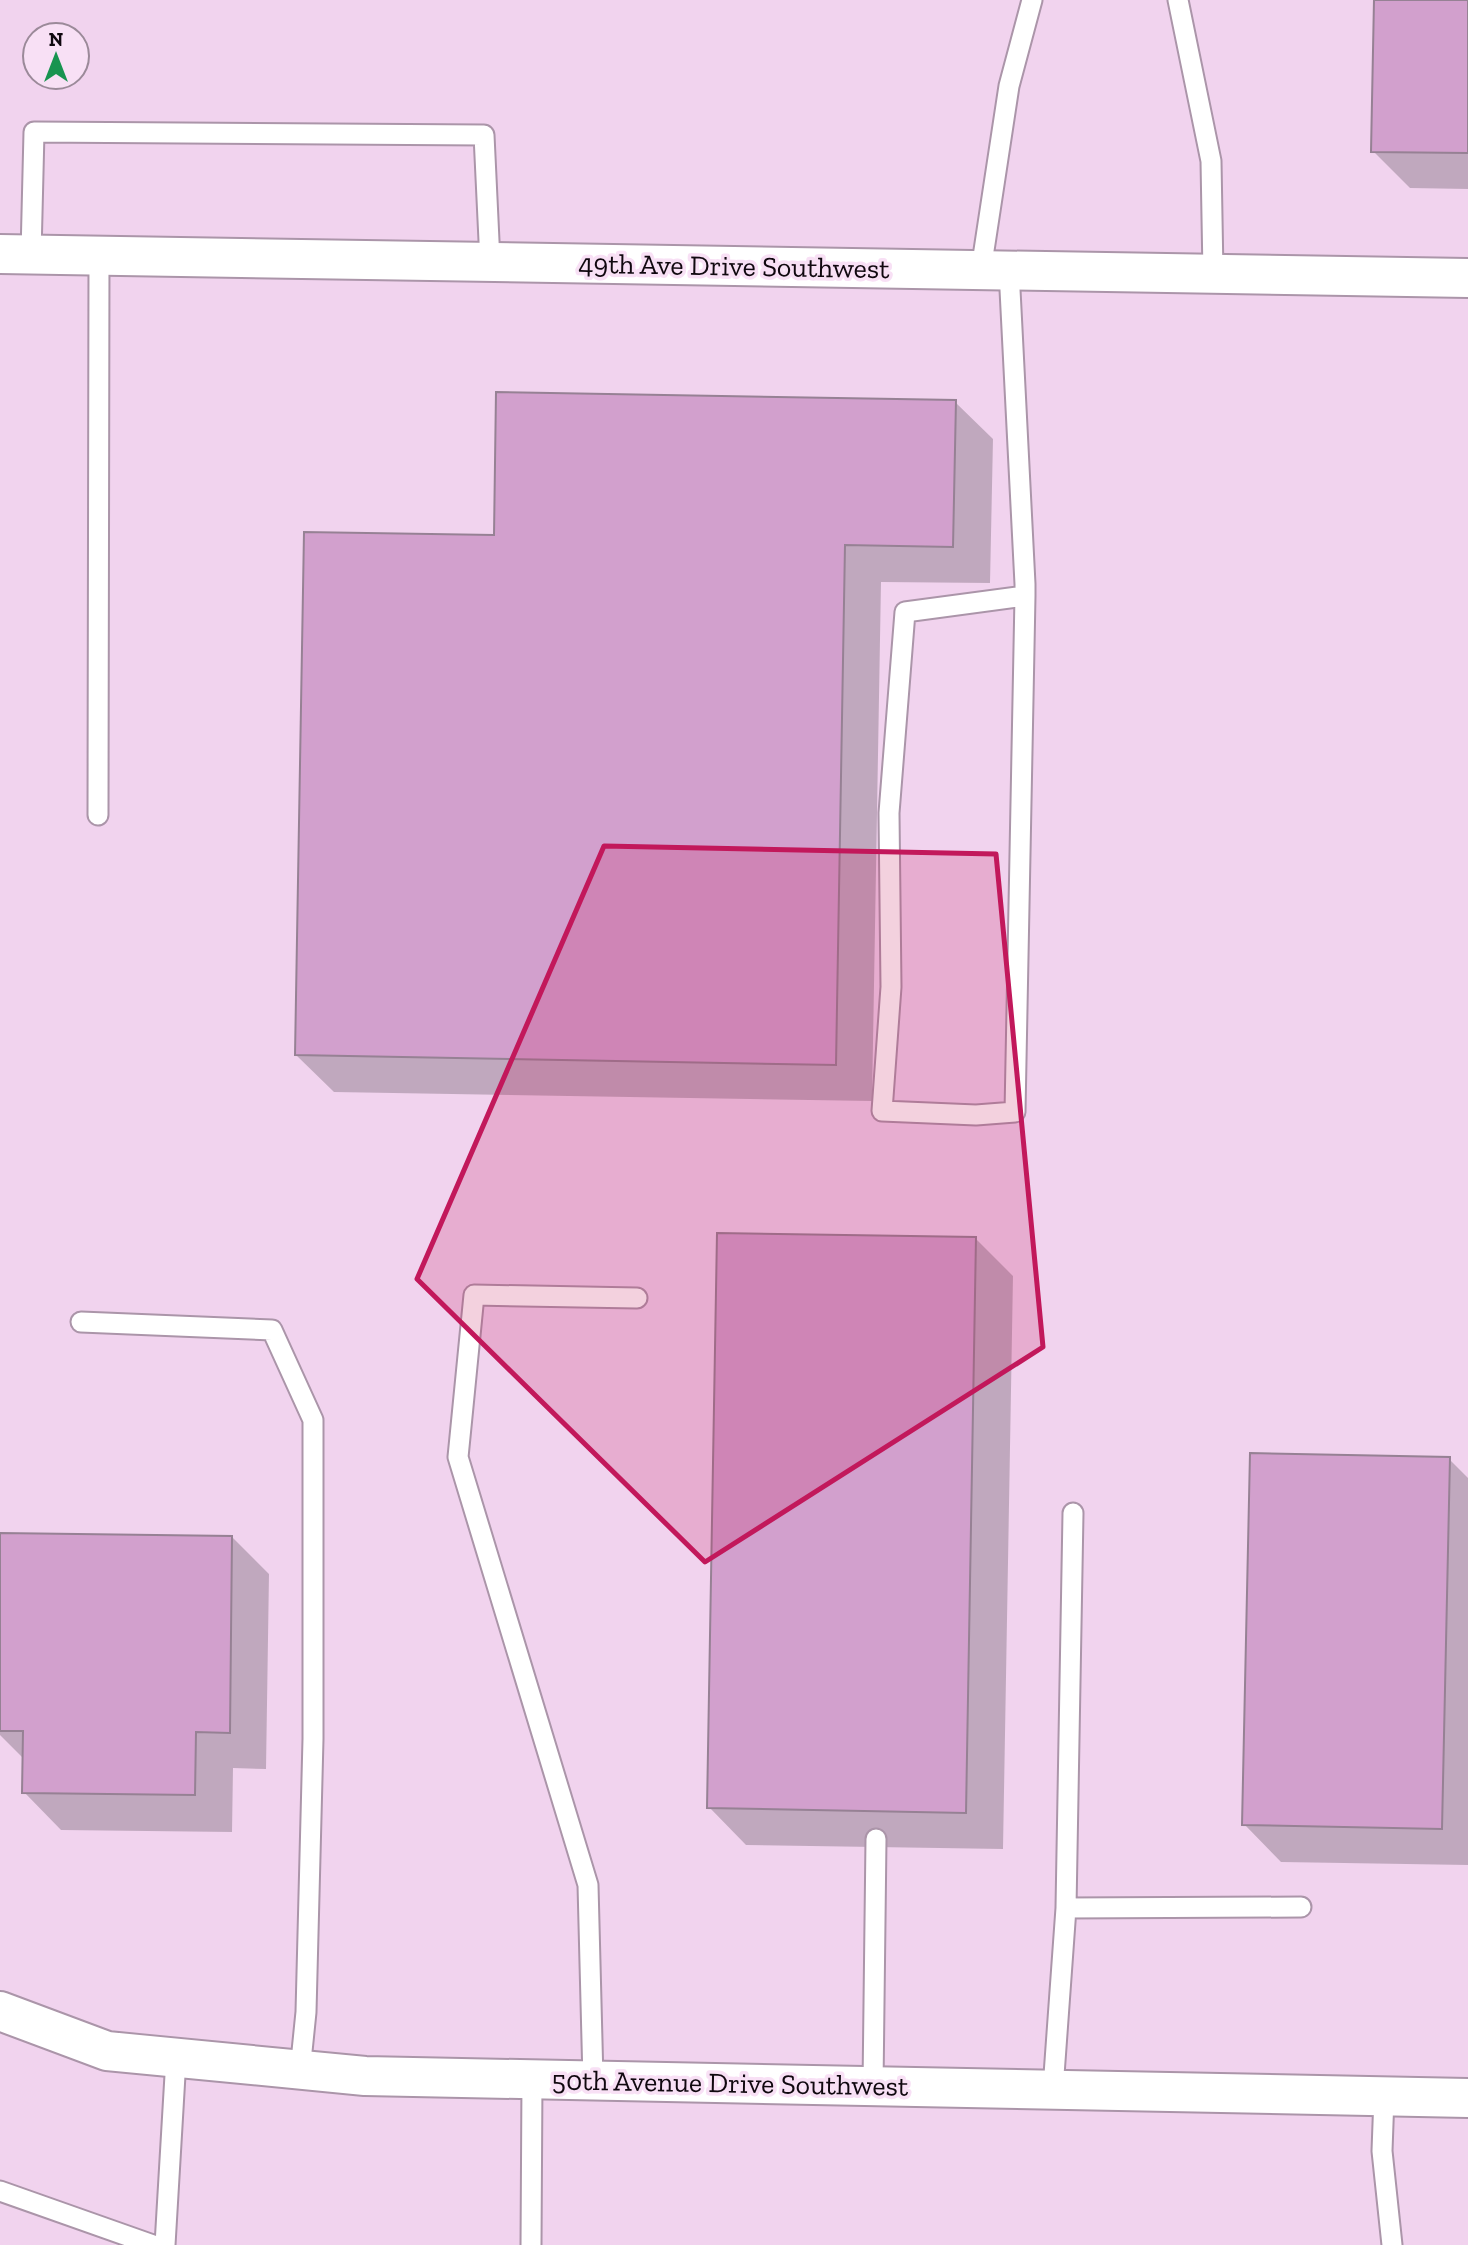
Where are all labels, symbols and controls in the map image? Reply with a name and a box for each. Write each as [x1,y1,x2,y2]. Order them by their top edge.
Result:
north arrow [21,21,91,91]
text: N [49,28,63,51]
street label: 49th Ave Drive Southwest [578,247,890,285]
street label: 50th Avenue Drive Southwest [551,2063,909,2103]

